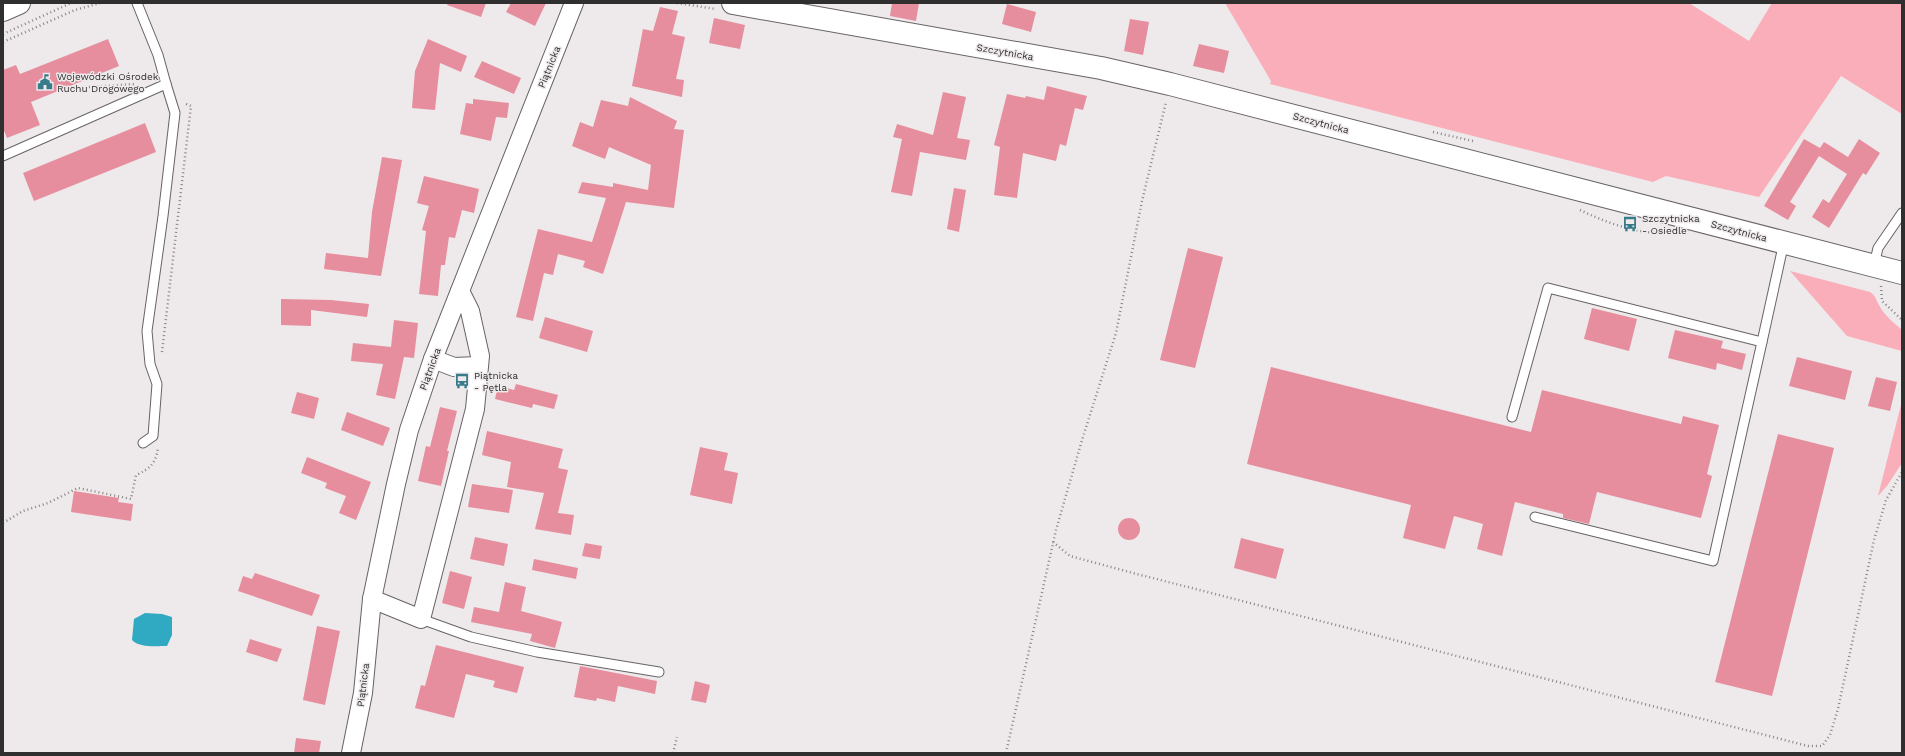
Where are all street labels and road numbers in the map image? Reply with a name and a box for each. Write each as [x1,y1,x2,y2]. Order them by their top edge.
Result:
street label: Szczytnicka [976,42,1035,62]
street label: Piątnicka [536,44,562,90]
street label: Szczytnicka [1292,110,1351,136]
street label: Szczytnicka [1710,218,1769,244]
street label: Piątnicka [417,346,443,392]
street label: Piątnicka [355,662,371,708]

